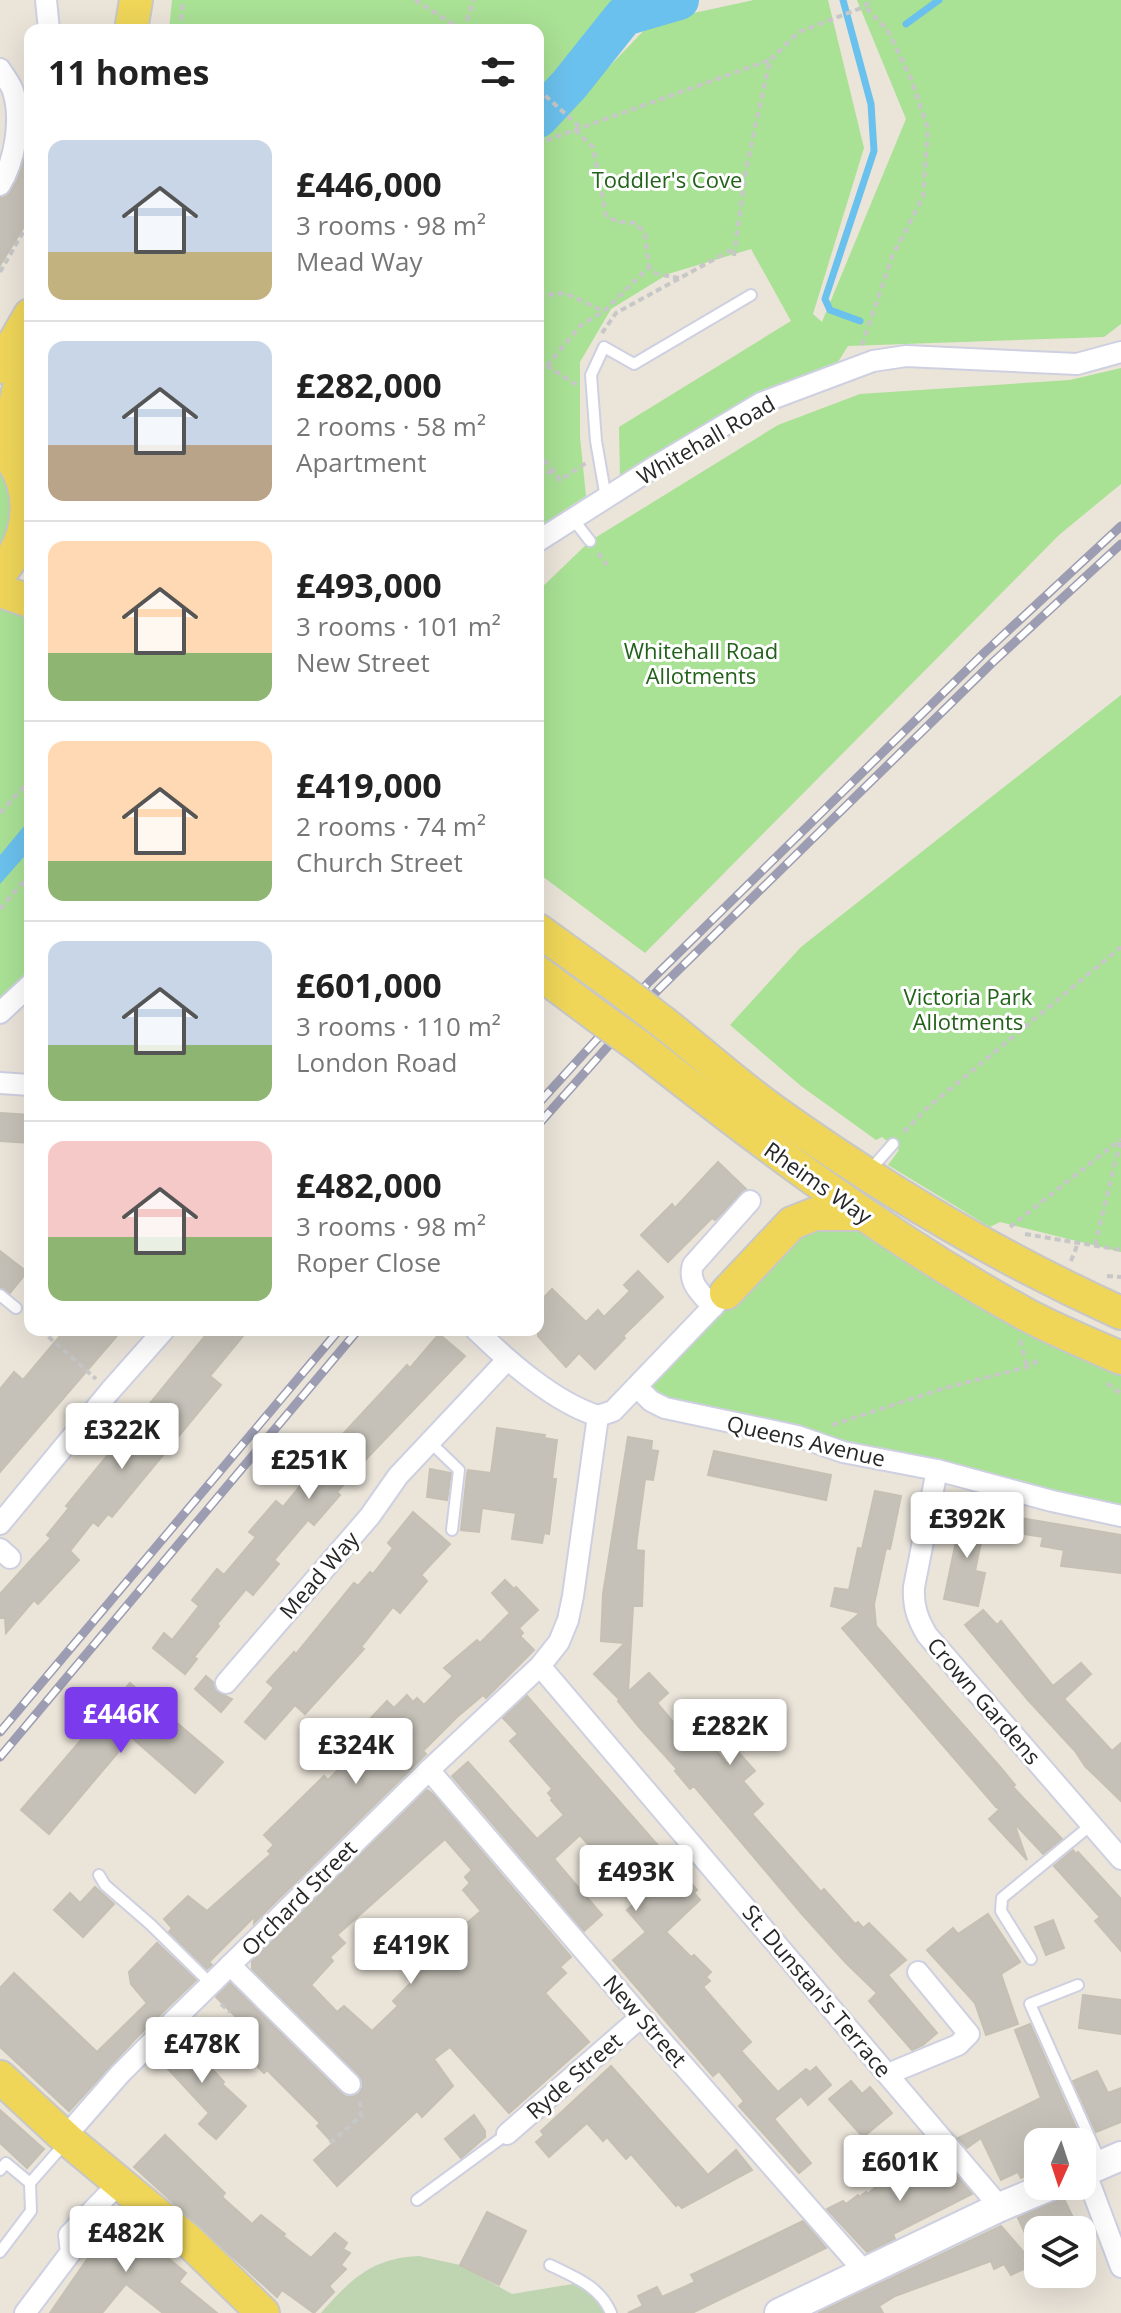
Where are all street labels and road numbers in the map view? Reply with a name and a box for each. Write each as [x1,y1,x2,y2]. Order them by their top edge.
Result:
street label: Whitehall Road [631,387,780,491]
street label: Rheims Way [759,1134,879,1231]
street label: Queens Avenue [724,1407,888,1473]
street label: Mead Way [272,1523,365,1625]
street label: Crown Gardens [921,1630,1048,1770]
street label: Orchard Street [234,1833,363,1962]
street label: St. Dunstan's Terrace [737,1898,899,2083]
street label: New Street [597,1968,694,2073]
street label: Ryde Street [519,2025,628,2125]

